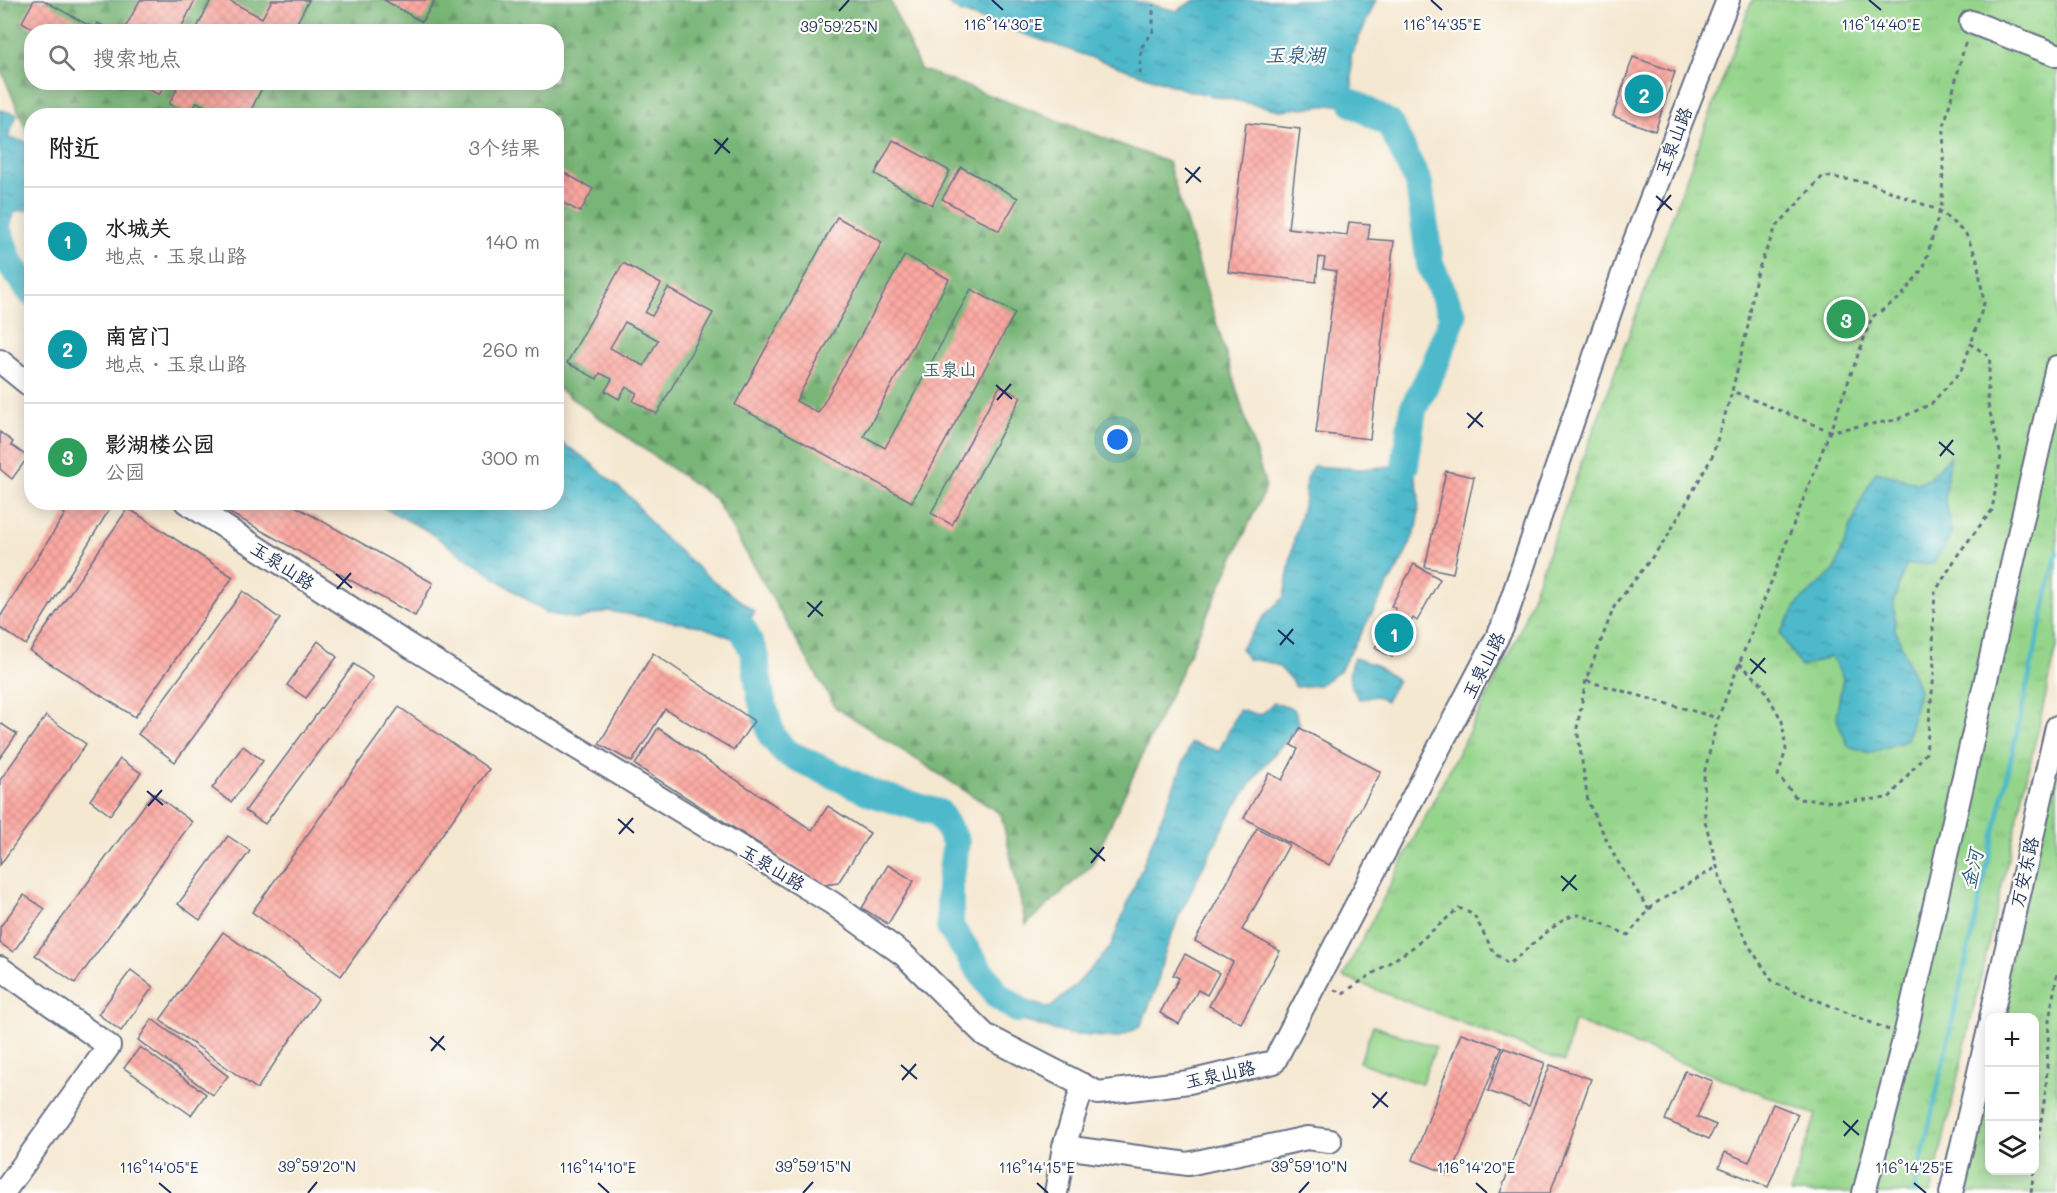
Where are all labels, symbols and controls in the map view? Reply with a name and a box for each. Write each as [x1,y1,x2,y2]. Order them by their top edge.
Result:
text: 116°14'30"E [963,14,1043,34]
text: 116°14'35"E [1403,14,1482,34]
text: 116°14'40"E [1841,14,1921,34]
text: 39°59'25"N [800,16,878,36]
search box [24,24,564,90]
icon: search [45,41,78,74]
water label: 玉泉湖 [1265,41,1327,67]
text: 搜索地点 [93,43,181,72]
pin: 2 [1624,72,1664,116]
street label: 玉泉山路 [1649,103,1697,179]
text: 附近 [48,130,100,164]
text: 3个结果 [468,134,540,160]
text: 水城关 [105,213,171,242]
text: 1 [63,228,72,254]
text: 140 m [485,228,540,254]
text: 地点 · 玉泉山路 [105,242,247,268]
pin: 3 [1826,296,1866,342]
text: 南宫门 [105,321,171,350]
text: 2 [62,336,73,362]
text: 260 m [482,336,540,362]
text: 地点 · 玉泉山路 [105,350,247,376]
park label: 玉泉山 [923,357,977,381]
your location [1103,425,1132,454]
text: 影湖楼公园 [105,429,215,458]
text: 3 [62,444,74,470]
text: 300 m [481,444,540,470]
text: 公园 [105,458,145,484]
street label: 玉泉山路 [246,535,320,595]
pin: 1 [1374,610,1414,656]
street label: 玉泉山路 [1456,627,1510,703]
street label: 万安东路 [2004,834,2044,910]
street label: 玉泉山路 [736,838,810,896]
water label: 金河 [1954,844,1989,891]
map controls [1985,1013,2039,1175]
button: + [1985,1013,2039,1067]
street label: 玉泉山路 [1182,1055,1258,1093]
button: − [1985,1067,2039,1121]
button: layers [1985,1121,2039,1175]
text: 39°59'20"N [278,1156,356,1176]
text: 39°59'15"N [775,1156,851,1176]
text: 39°59'10"N [1271,1156,1347,1176]
text: 116°14'05"E [120,1157,199,1177]
text: 116°14'10"E [560,1157,637,1177]
text: 116°14'15"E [999,1157,1076,1177]
text: 116°14'20"E [1437,1157,1516,1177]
text: 116°14'25"E [1875,1157,1953,1177]

